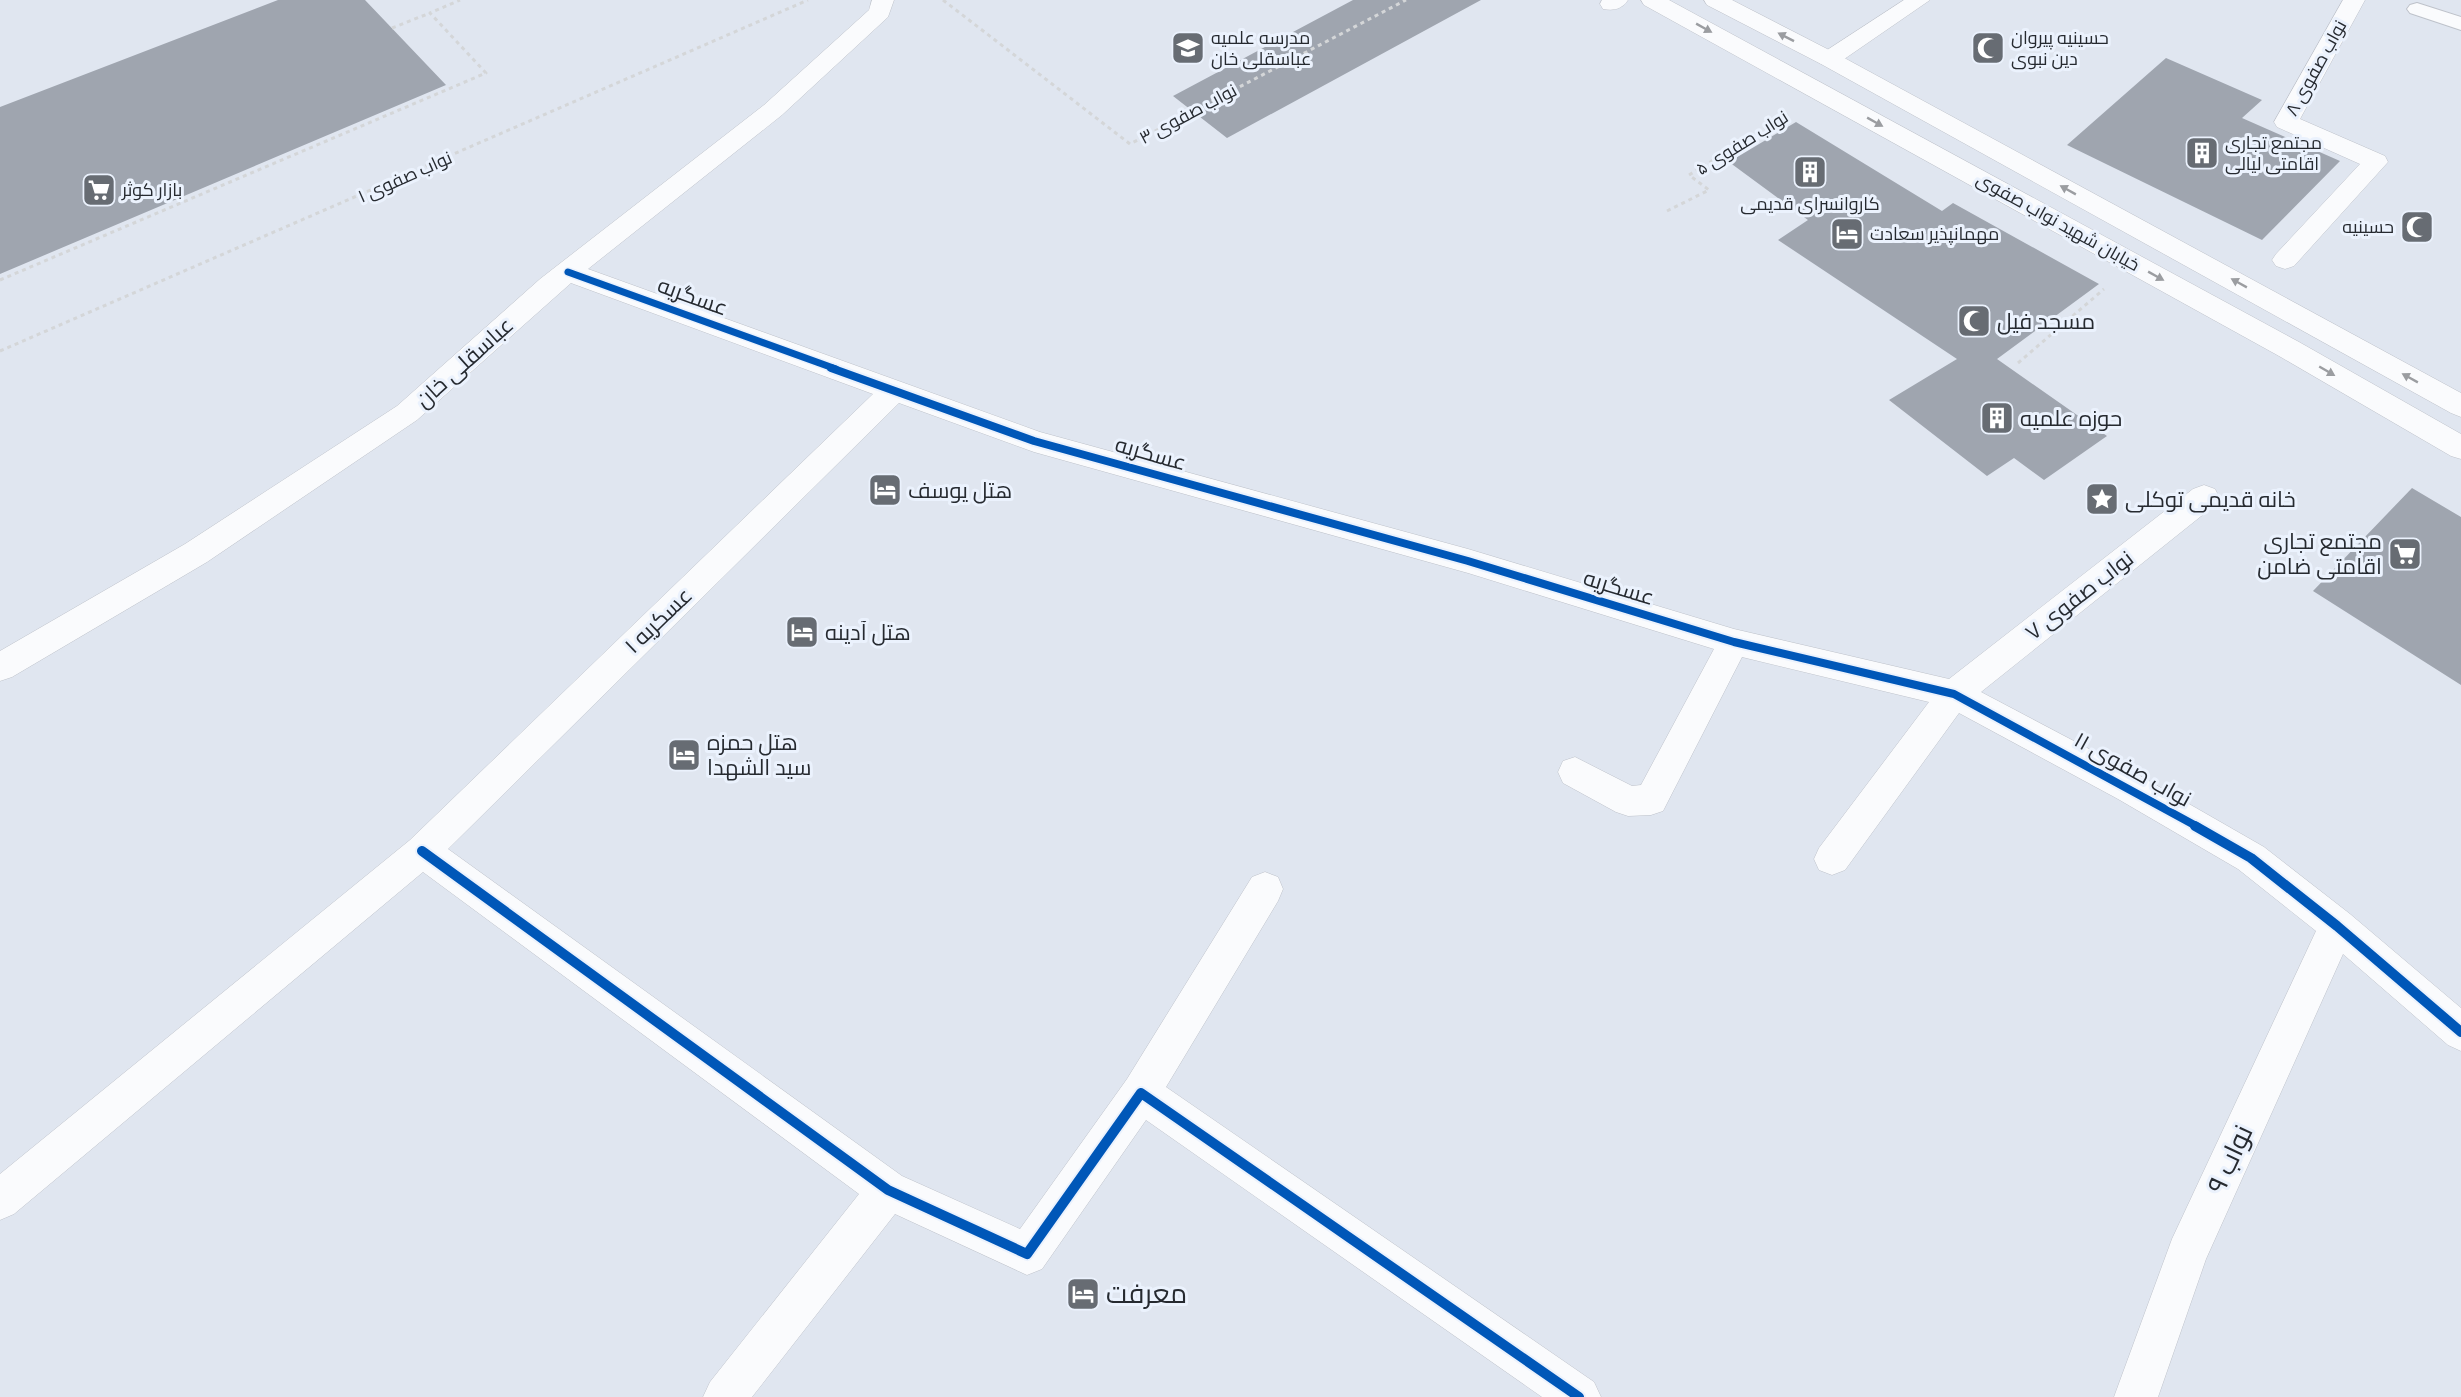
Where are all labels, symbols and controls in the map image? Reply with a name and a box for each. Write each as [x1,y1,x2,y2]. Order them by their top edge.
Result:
street label: نواب صفوی ۸ [2281,16,2351,120]
one-way arrow [1696,23,1713,33]
place label: مدرسه علمیه عباسقلی خان [1211,27,1311,70]
place label: حسینیه پیروان دین نبوی [2011,27,2109,70]
school or university icon: مدرسه علمیه عباسقلی خان [1170,30,1206,66]
mosque icon: حسینیه پیروان دین نبوی [1970,30,2006,66]
one-way arrow [1777,32,1795,42]
street label: نواب صفوی ۳ [1136,79,1240,149]
street label: نواب صفوی ۵ [1692,106,1792,180]
one-way arrow [1866,117,1883,127]
place label: مجتمع تجاری اقامتی لیالی [2225,132,2322,175]
building icon: مجتمع تجاری اقامتی لیالی [2184,135,2220,171]
street label: نواب صفوی ۱ [355,146,455,208]
building icon: کاروانسرای قدیمی [1792,154,1828,190]
street label: خیابان شهید نواب صفوی [1972,168,2144,276]
supermarket icon: بازار کوثر [81,172,117,208]
place label: بازار کوثر [121,179,182,201]
one-way arrow [2059,185,2076,195]
place label: کاروانسرای قدیمی [1740,193,1880,215]
mosque icon: حسینیه [2399,209,2435,245]
hotel icon: مهمانپذیر سعادت [1829,216,1865,252]
place label: حسینیه [2342,216,2394,238]
place label: مهمانپذیر سعادت [1870,223,1999,245]
street label: عسگریه [654,271,732,322]
one-way arrow [2148,271,2165,281]
one-way arrow [2230,278,2247,288]
mosque icon: مسجد فیل [1956,303,1992,339]
place label: مسجد فیل [1997,308,2095,335]
street label: عباسقلی خان [410,311,519,413]
one-way arrow [2319,365,2335,376]
one-way arrow [2402,372,2418,383]
building icon: حوزه علمیه [1979,400,2015,436]
place label: حوزه علمیه [2020,405,2122,432]
street label: عسگریه [1112,430,1190,476]
hotel icon: هتل یوسف [867,472,903,508]
place label: هتل یوسف [908,477,1012,504]
place icon: خانه قدیمی توکلی [2084,481,2120,517]
place label: خانه قدیمی توکلی [2125,486,2296,513]
place label: مجتمع تجاری اقامتی ضامن [2257,528,2382,580]
supermarket icon: مجتمع تجاری اقامتی ضامن [2387,536,2423,572]
street label: نواب صفوی ۷ [2020,545,2139,646]
street label: عسگریه [1580,564,1658,611]
street label: عسکریه ۱ [619,582,698,659]
hotel icon: هتل آدینه [784,614,820,650]
place label: هتل آدینه [825,619,911,646]
street label: نواب صفوی ۱۱ [2069,726,2196,813]
place label: هتل حمزه سید الشهدا [707,729,811,781]
hotel icon: هتل حمزه سید الشهدا [666,737,702,773]
street label: نواب ۹ [2200,1120,2260,1199]
hotel icon: معرفت [1065,1276,1101,1312]
place label: معرفت [1106,1278,1187,1311]

